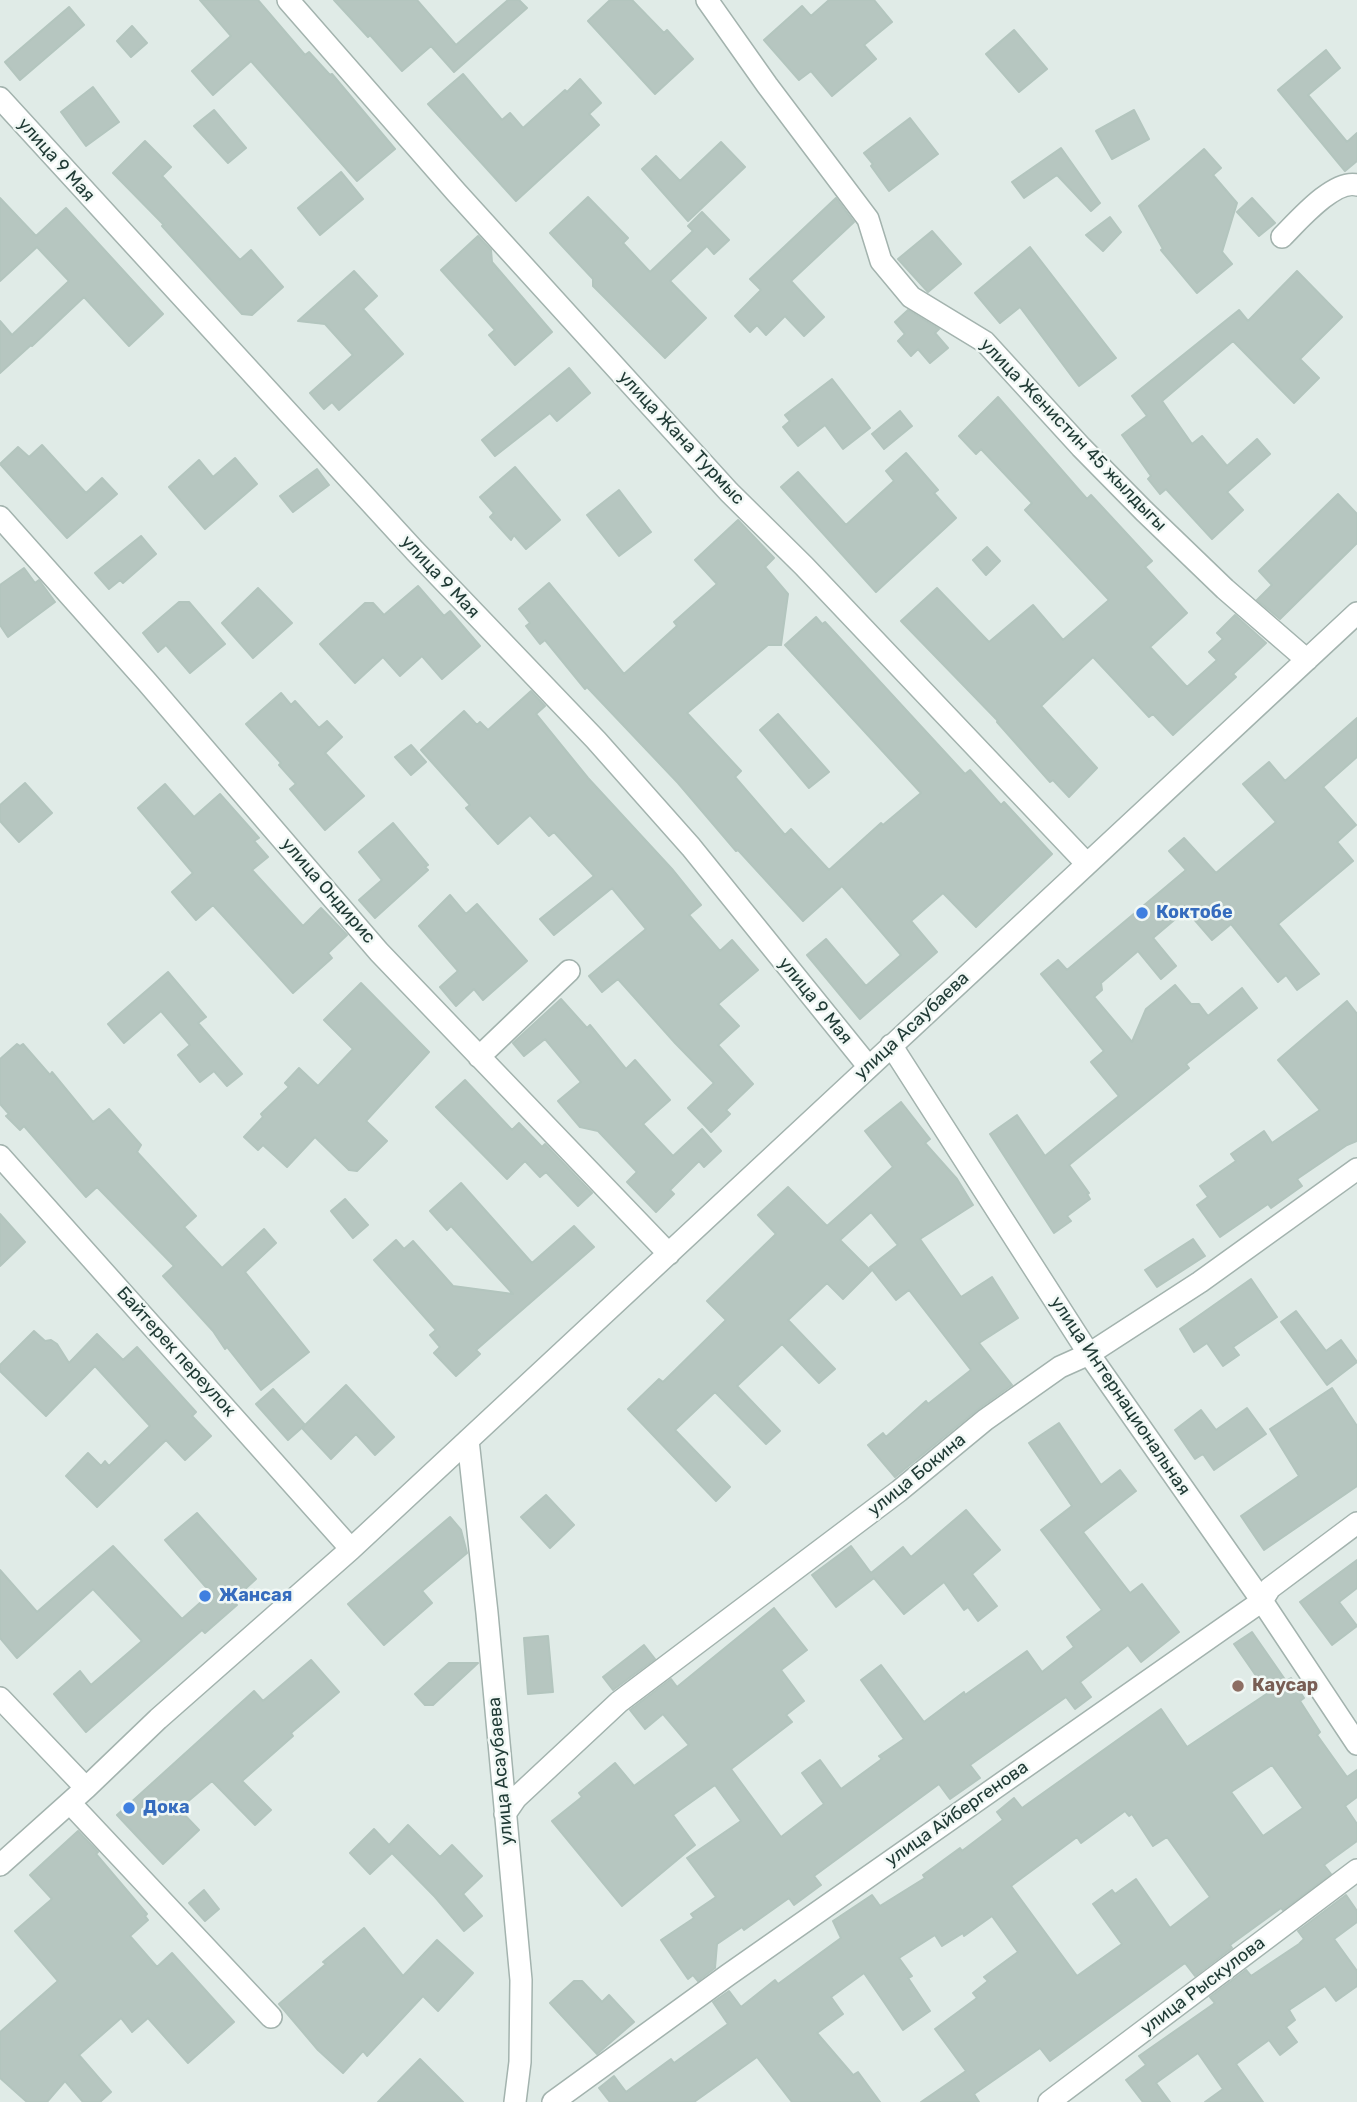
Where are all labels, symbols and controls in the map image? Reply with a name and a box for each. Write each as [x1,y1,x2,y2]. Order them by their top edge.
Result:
street label: улица 9 Мая [13,114,99,206]
street label: улица Женистин 45 жылдыгы [975,334,1171,536]
street label: улица Жана Турмыс [613,367,749,509]
street label: улица 9 Мая [396,531,484,623]
street label: улица Ондирис [276,834,380,948]
place label: Коктобе [1156,902,1233,924]
marker: Коктобе [1134,905,1150,921]
street label: улица 9 Мая [773,953,857,1049]
street label: улица Асаубаева [850,967,974,1085]
street label: Байтерек переулок [112,1283,240,1421]
street label: улица Интернациональная [1045,1293,1195,1499]
street label: улица Бокина [864,1429,970,1521]
place label: Жансая [219,1585,292,1607]
marker: Жансая [197,1588,213,1604]
place label: Каусар [1252,1675,1318,1697]
marker: Каусар [1230,1678,1246,1694]
street label: улица Асаубаева [484,1696,518,1846]
street label: улица Айбергенова [881,1757,1033,1871]
place label: Дока [143,1797,190,1819]
marker: Дока [121,1800,137,1816]
street label: улица Рыскулова [1137,1932,1269,2040]

